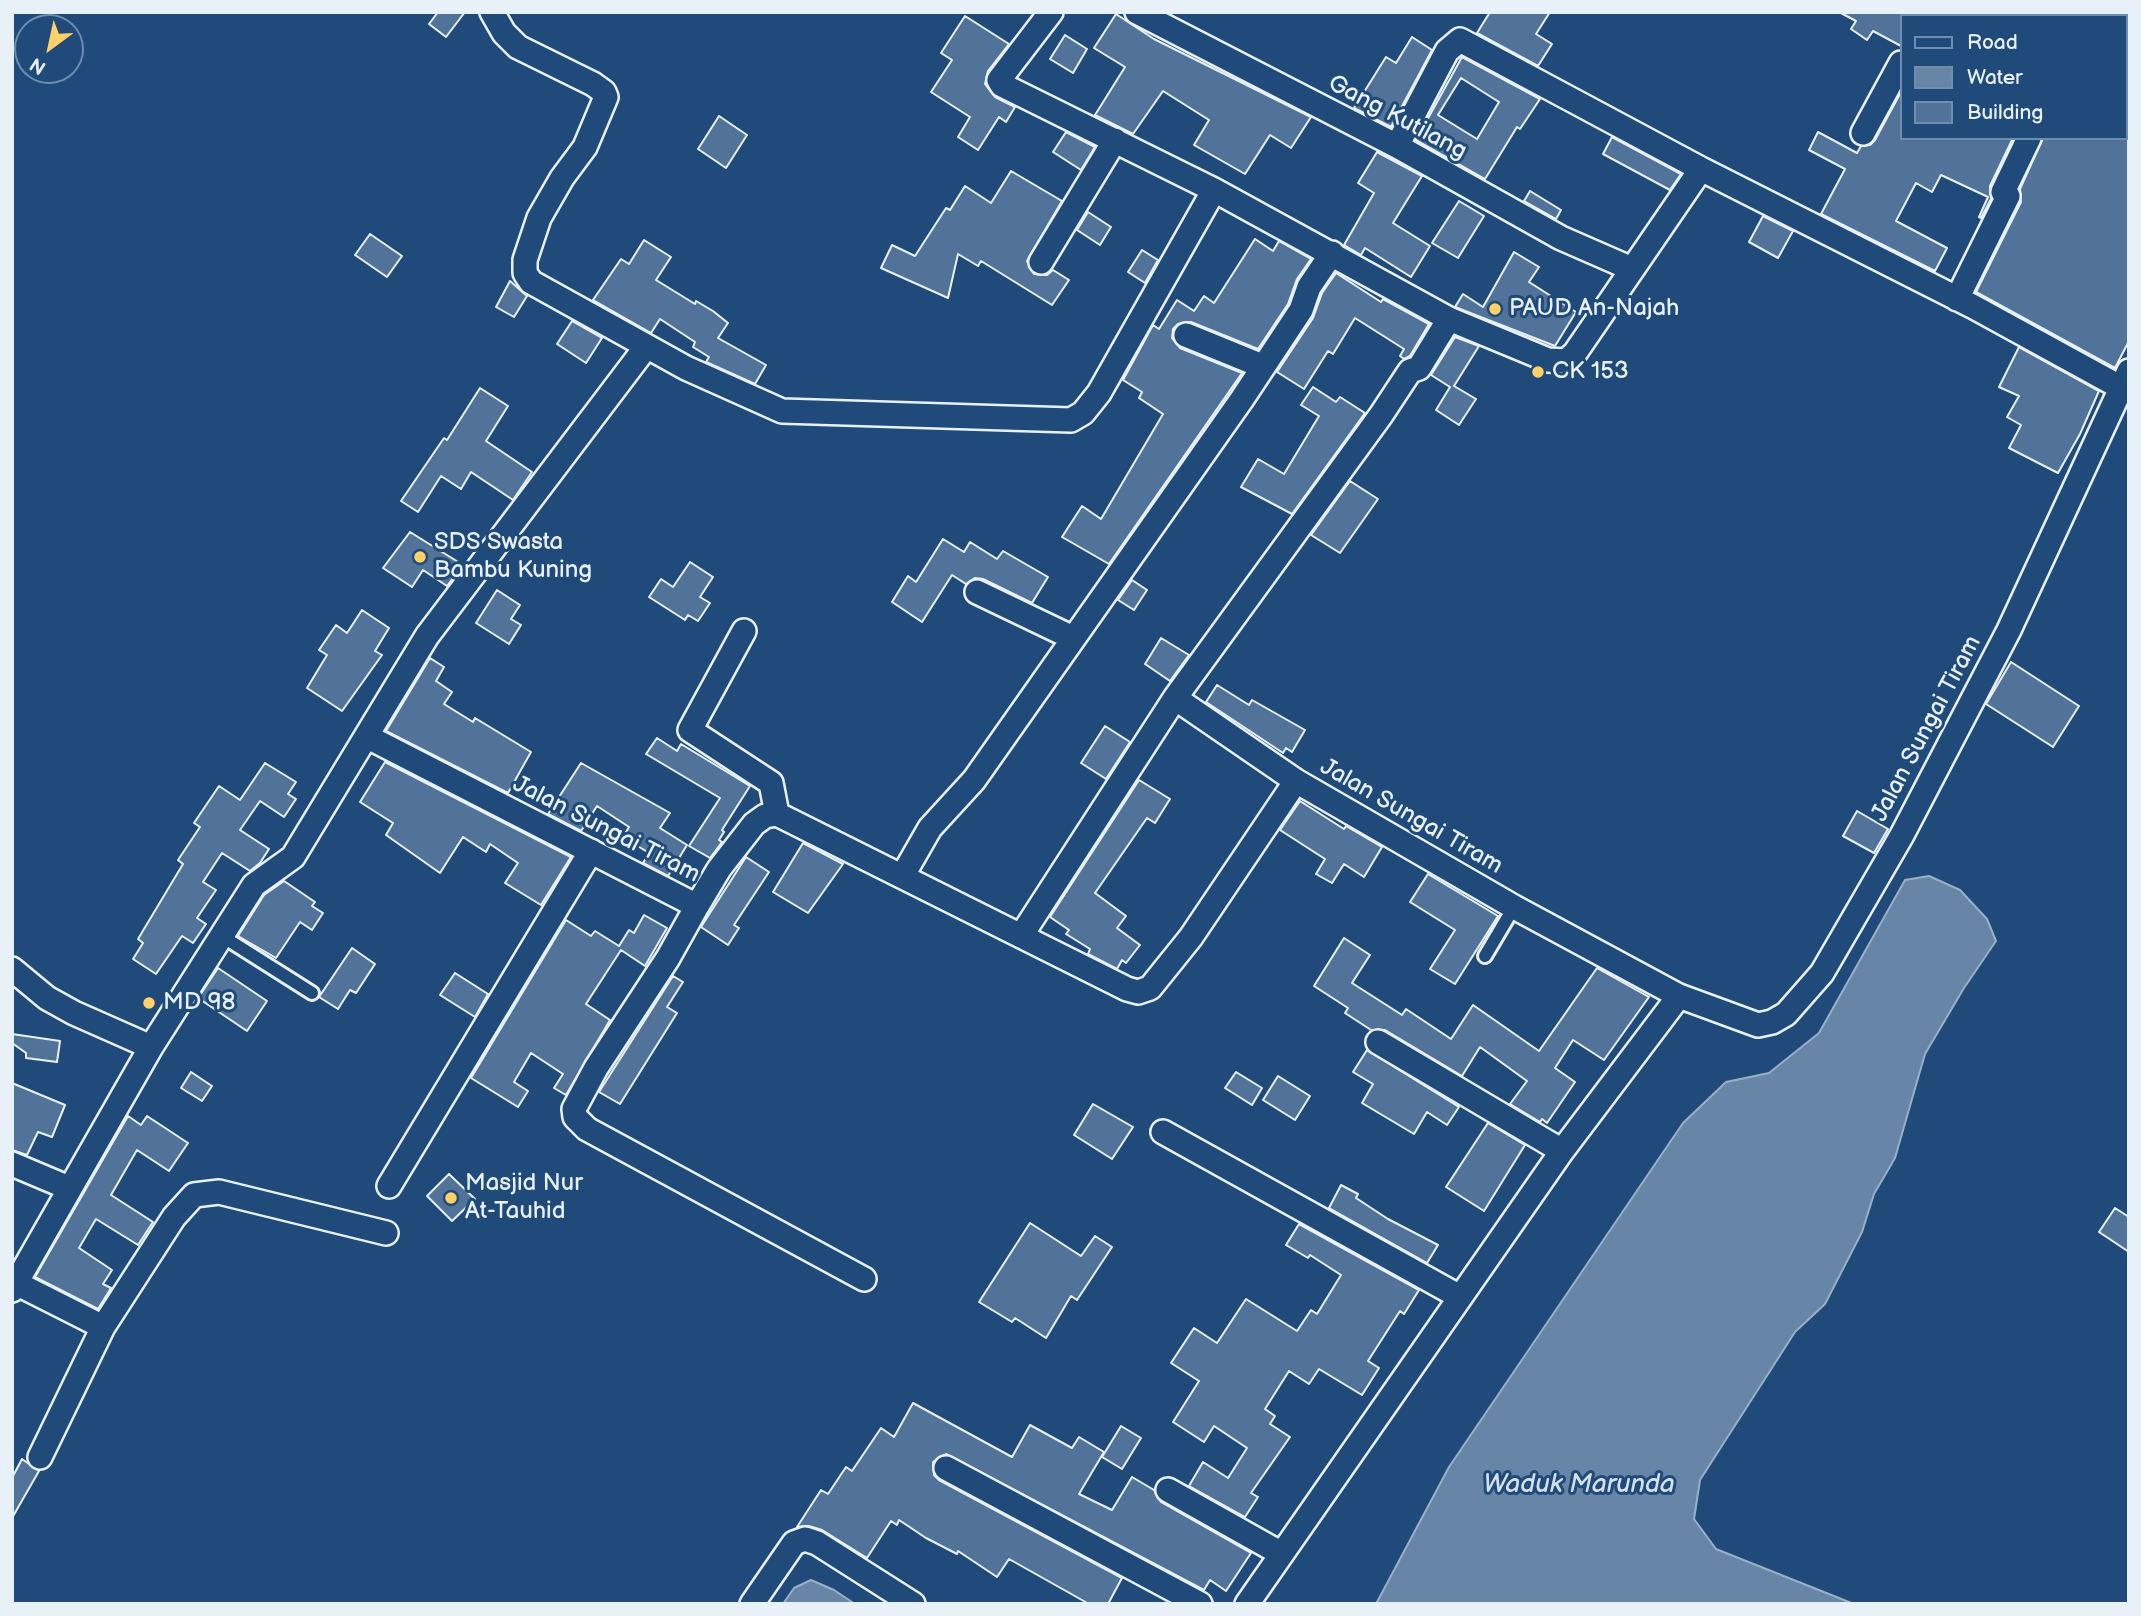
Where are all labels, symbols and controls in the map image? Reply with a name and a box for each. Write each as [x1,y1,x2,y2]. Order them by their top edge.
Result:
north arrow [14,14,84,84]
legend [1899,14,2127,140]
text: Road [1967,30,2018,55]
text: N [26,52,51,79]
text: Water [1967,65,2023,90]
street label: Gang Kutilang [1323,69,1471,167]
text: Building [1967,100,2043,125]
place label: PAUD An-Najah [1509,295,1679,323]
marker: PAUD An-Najah [1487,301,1503,317]
place label: CK 153 [1552,358,1629,386]
marker: CK 153 [1530,364,1546,380]
place label: SDS Swasta Bambu Kuning [434,529,592,585]
marker: SDS Swasta Bambu Kuning [412,549,428,565]
street label: Jalan Sungai Tiram [1866,631,1988,827]
street label: Jalan Sungai Tiram [1315,753,1507,881]
street label: Jalan Sungai Tiram [508,770,704,890]
place label: MD 98 [163,989,236,1017]
marker: MD 98 [141,995,157,1011]
place label: Masjid Nur At-Tauhid [465,1170,583,1226]
marker: Masjid Nur At-Tauhid [443,1190,459,1206]
water label: Waduk Marunda [1483,1469,1675,1501]

